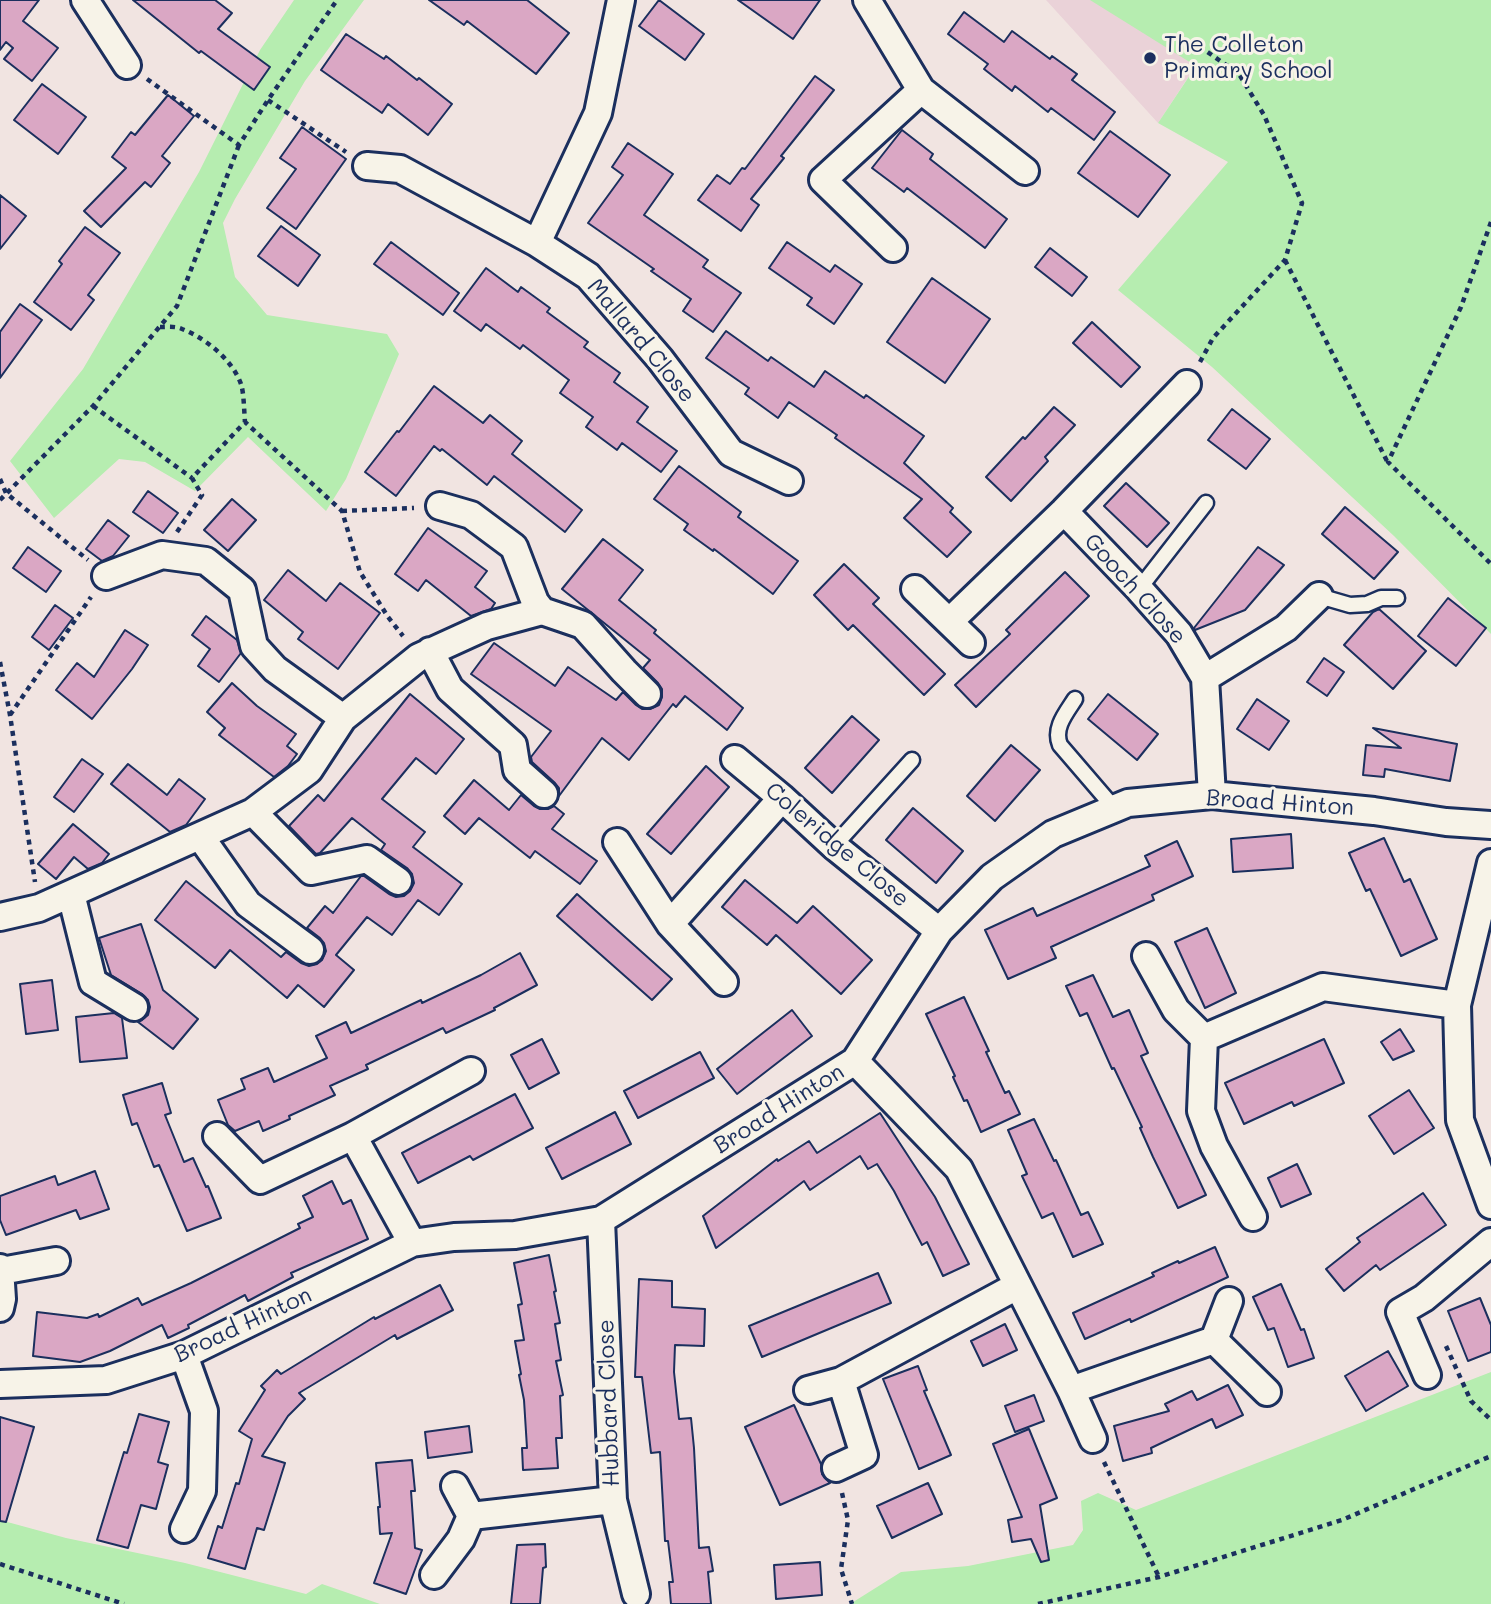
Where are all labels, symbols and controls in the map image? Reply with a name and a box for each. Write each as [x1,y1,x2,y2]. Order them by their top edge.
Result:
place label: The Colleton Primary School [1164,31,1333,85]
marker: The Colleton Primary School [1142,50,1158,66]
street label: Mallard Close [581,273,701,409]
street label: Gooch Close [1078,528,1192,650]
street label: Coleridge Close [759,777,915,913]
street label: Broad Hinton [1205,784,1355,822]
street label: Broad Hinton [709,1058,849,1160]
street label: Broad Hinton [170,1281,316,1369]
street label: Hubbard Close [592,1319,626,1487]

